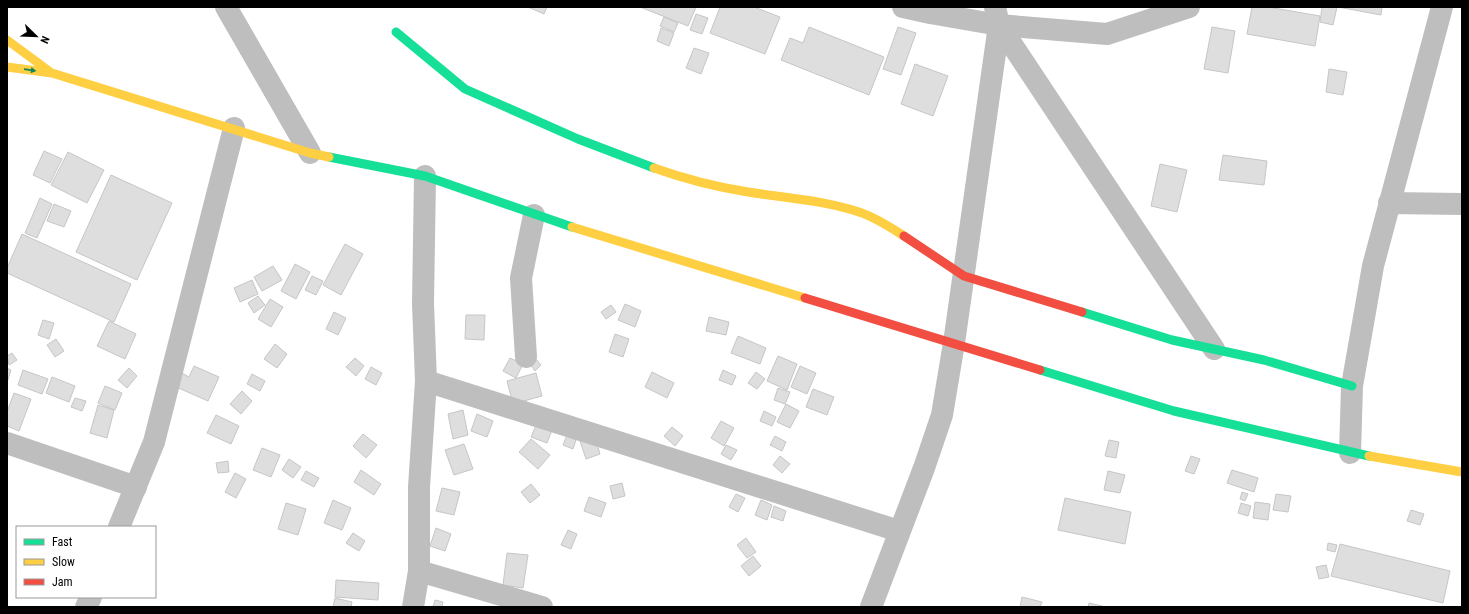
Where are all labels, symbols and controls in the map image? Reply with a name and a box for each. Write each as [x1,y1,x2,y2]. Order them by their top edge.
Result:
north arrow [16,16,56,56]
text: N [37,34,52,46]
one-way arrow [23,67,36,73]
legend [16,526,156,598]
text: Fast [52,535,73,549]
text: Slow [52,555,75,569]
text: Jam [52,575,73,589]

